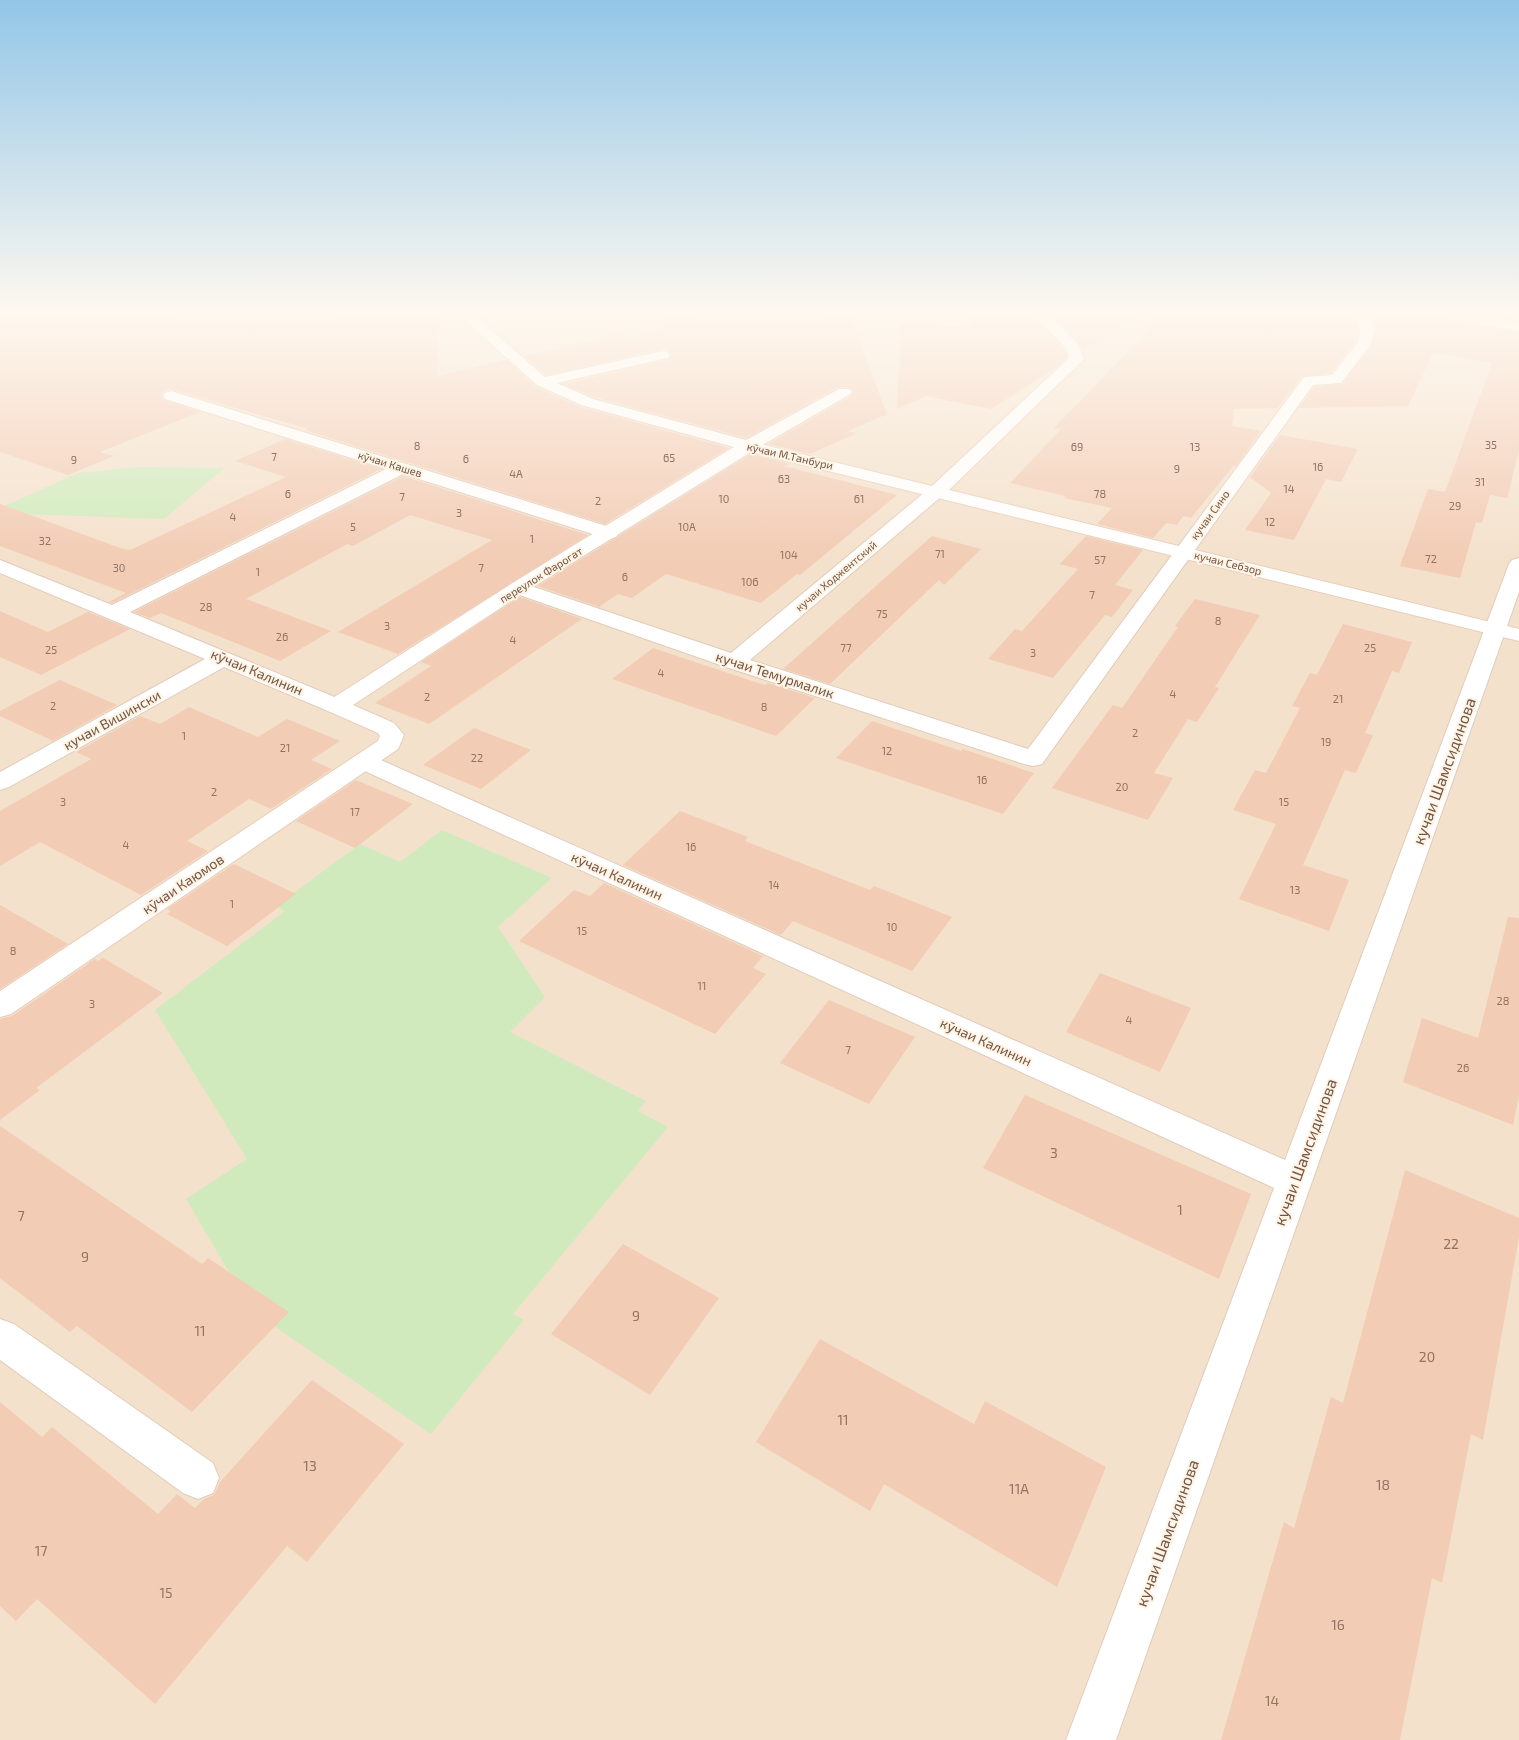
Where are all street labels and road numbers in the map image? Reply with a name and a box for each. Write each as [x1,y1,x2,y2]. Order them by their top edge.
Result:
street label: кӯчаи М.Танбури [746,439,834,473]
street label: кӯчаи Кашев [356,448,424,480]
street label: кучаи Сино [1187,487,1233,543]
street label: кучаи Ходжентский [792,538,880,614]
street label: переулок Фарогат [497,544,586,606]
street label: кучаи Себзор [1193,548,1263,578]
street label: кӯчаи Калинин [209,645,306,699]
street label: кучаи Темурмалик [714,647,837,702]
street label: кучаи Вишински [60,686,163,753]
street label: кучаи Шамсидинова [1408,695,1480,847]
street label: кӯчаи Калинин [569,848,666,903]
street label: кӯчаи Каюмов [139,850,227,917]
street label: кӯчаи Калинин [938,1014,1035,1069]
street label: кучаи Шамсидинова [1269,1076,1341,1228]
street label: кучаи Шамсидинова [1131,1457,1203,1609]

